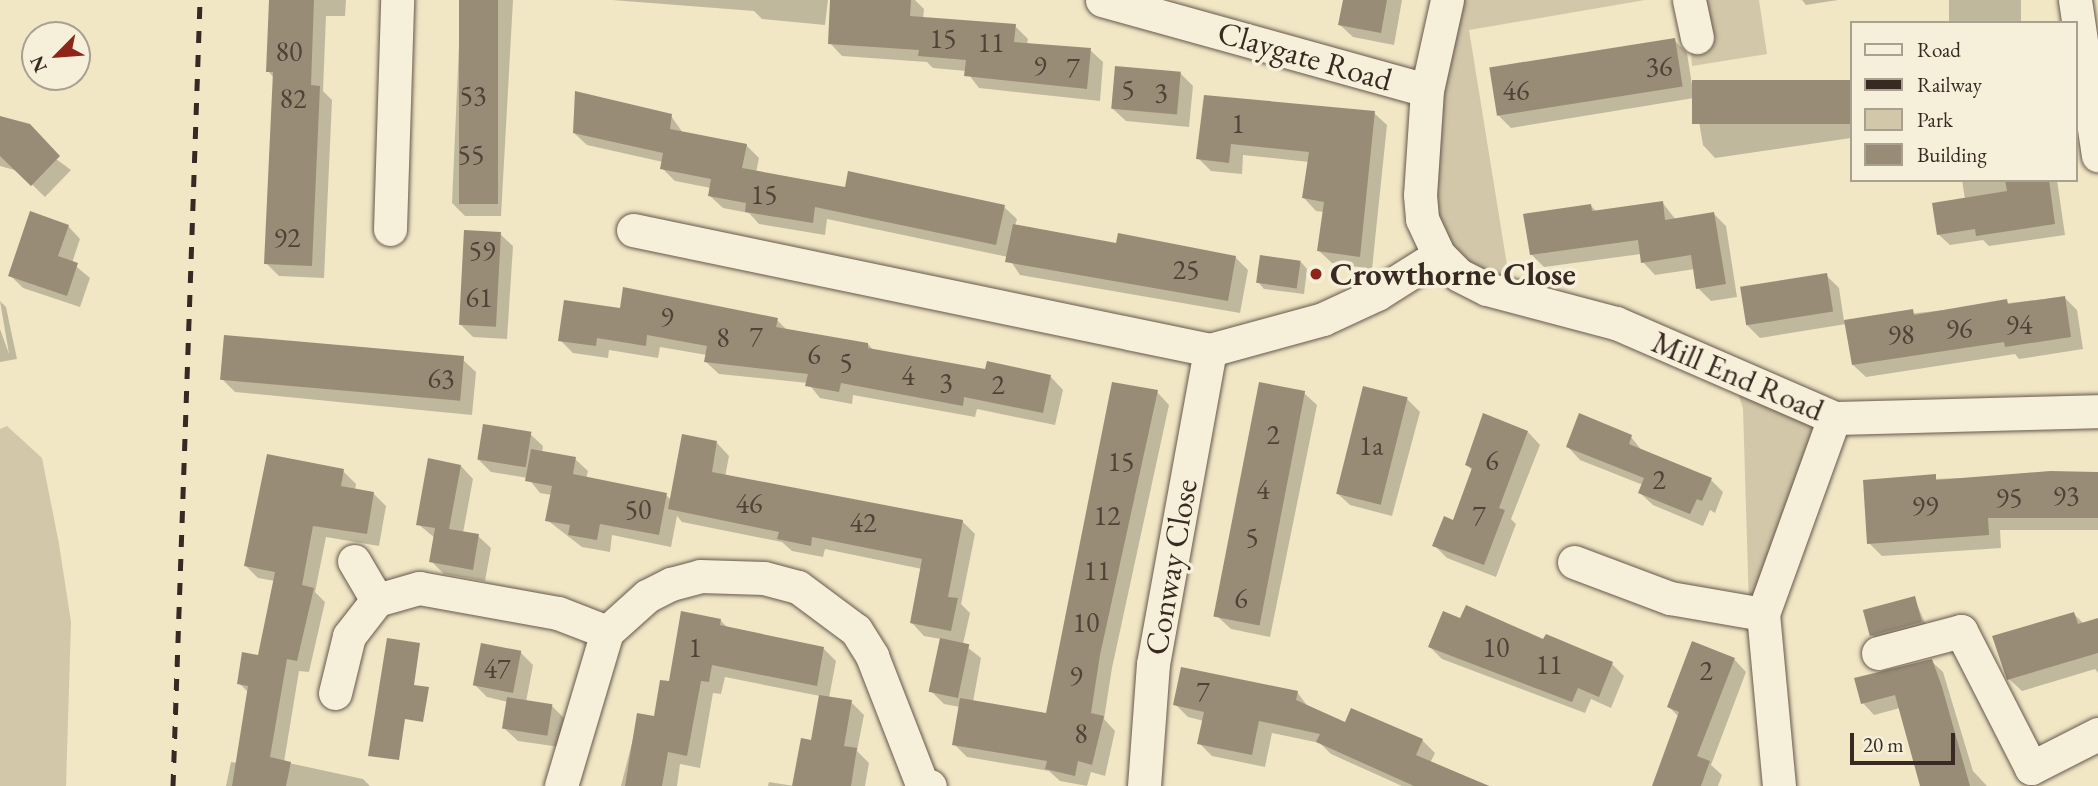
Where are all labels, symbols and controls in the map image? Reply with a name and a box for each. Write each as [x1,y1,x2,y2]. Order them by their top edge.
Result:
street label: Claygate Road [1213,13,1397,99]
north arrow [21,21,91,91]
house number: 15 [930,21,956,55]
legend [1850,21,2077,182]
house number: 11 [978,25,1004,59]
house number: 80 [276,34,302,68]
text: Road [1917,36,1961,63]
house number: 9 [1033,48,1047,82]
house number: 36 [1646,49,1672,83]
house number: 7 [1066,50,1080,84]
text: N [24,52,53,76]
text: Railway [1917,71,1982,98]
house number: 5 [1121,72,1135,106]
house number: 46 [1503,73,1529,107]
house number: 3 [1154,75,1168,109]
house number: 53 [460,78,486,112]
house number: 82 [280,81,306,115]
house number: 1 [1231,106,1245,140]
text: Park [1917,106,1953,133]
house number: 55 [458,137,484,171]
text: Building [1917,141,1987,168]
house number: 15 [751,177,777,211]
house number: 92 [274,220,300,254]
house number: 59 [469,233,495,267]
house number: 25 [1173,252,1199,286]
place label: Crowthorne Close [1330,255,1576,293]
marker: Crowthorne Close [1308,266,1324,282]
house number: 61 [466,280,492,314]
house number: 9 [660,299,674,333]
house number: 94 [2006,307,2032,341]
house number: 96 [1946,311,1972,345]
house number: 98 [1888,317,1914,351]
house number: 7 [749,319,763,353]
house number: 8 [716,320,730,354]
street label: Mill End Road [1646,323,1830,429]
house number: 6 [807,337,821,371]
house number: 5 [839,345,853,379]
house number: 4 [901,358,915,392]
house number: 63 [428,361,454,395]
house number: 3 [939,365,953,399]
house number: 2 [991,367,1005,401]
house number: 2 [1266,417,1280,451]
house number: 1a [1359,428,1383,462]
house number: 6 [1485,443,1499,477]
house number: 15 [1108,444,1134,478]
house number: 2 [1652,462,1666,496]
house number: 4 [1256,472,1270,506]
street label: Conway Close [1137,476,1205,658]
house number: 93 [2053,478,2079,512]
house number: 95 [1996,480,2022,514]
house number: 46 [736,486,762,520]
house number: 99 [1912,488,1938,522]
house number: 50 [625,492,651,526]
house number: 12 [1094,498,1120,532]
house number: 7 [1472,498,1486,532]
house number: 42 [850,505,876,539]
house number: 5 [1245,520,1259,554]
house number: 11 [1084,553,1110,587]
house number: 6 [1234,581,1248,615]
house number: 10 [1073,605,1099,639]
house number: 1 [688,630,702,664]
house number: 10 [1483,630,1509,664]
house number: 11 [1536,647,1562,681]
house number: 47 [484,651,510,685]
house number: 2 [1699,653,1713,687]
house number: 9 [1069,658,1083,692]
house number: 7 [1196,674,1210,708]
house number: 8 [1074,716,1088,750]
scale bar [1853,720,1958,764]
text: 20 m [1863,731,1904,758]

